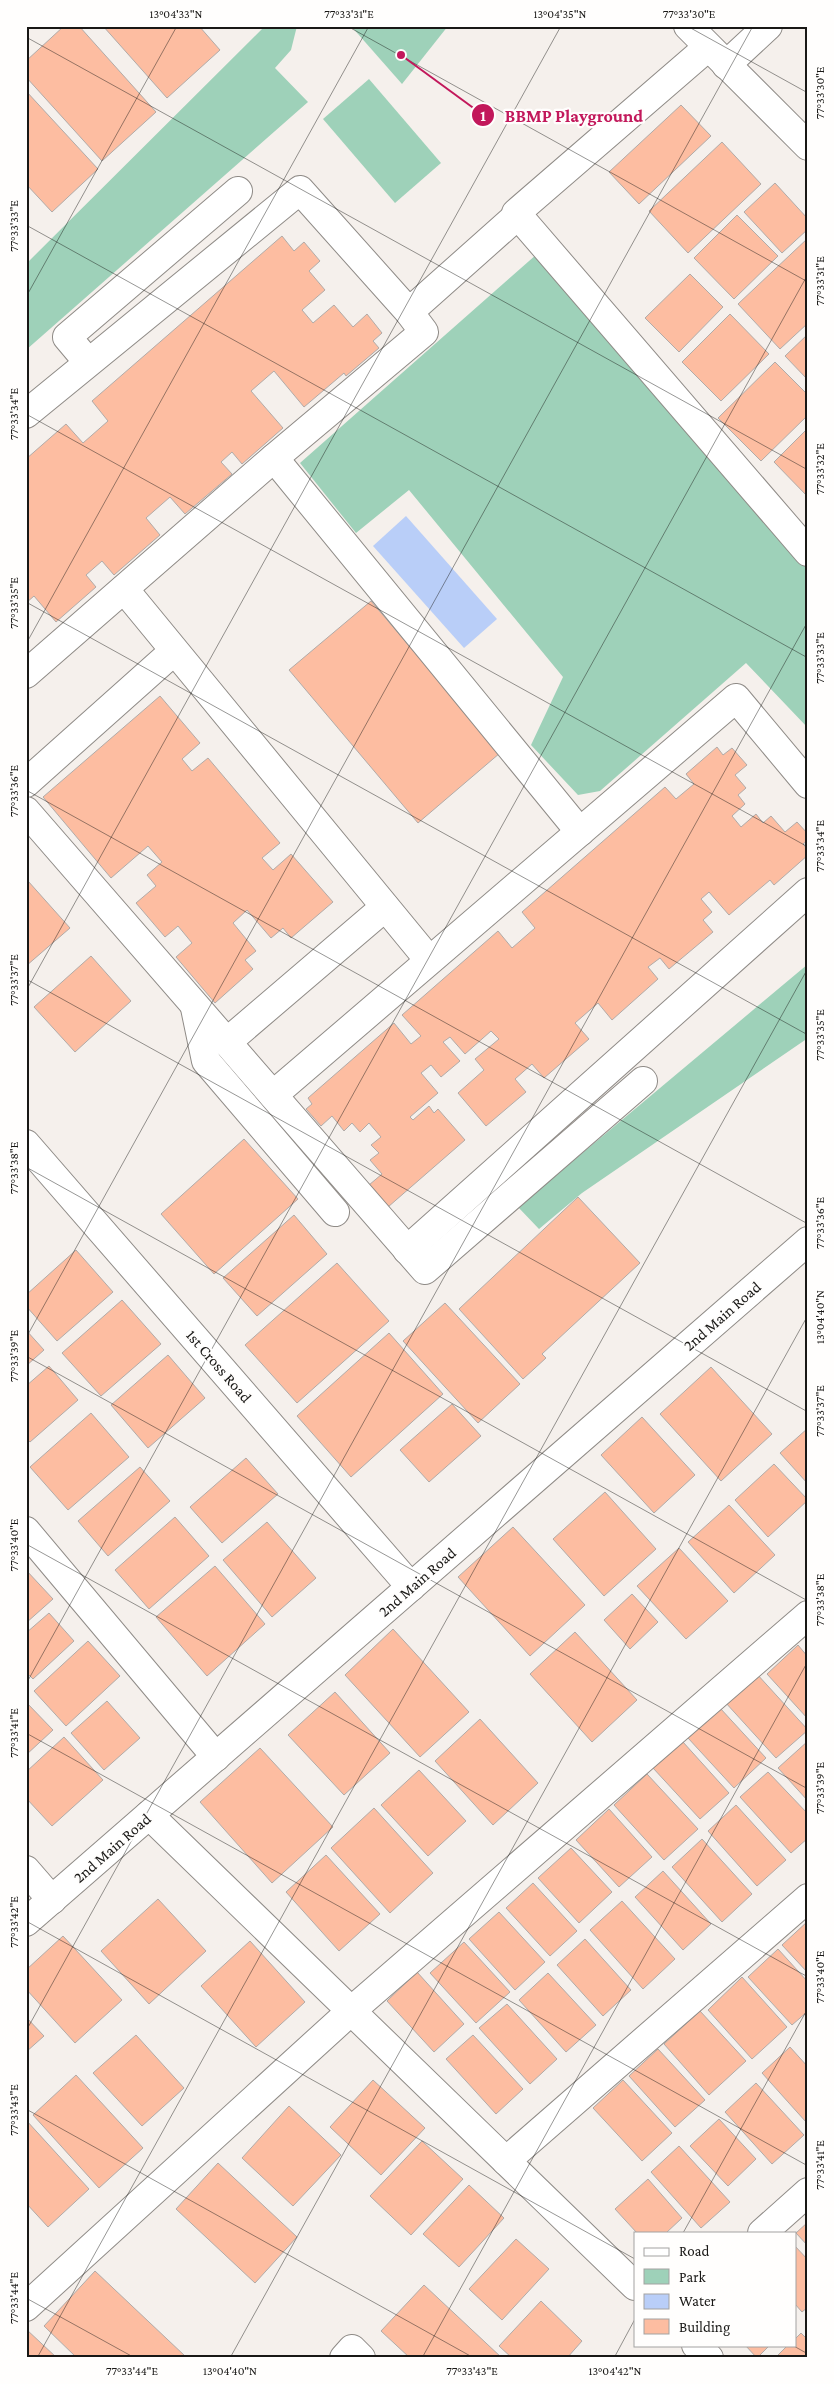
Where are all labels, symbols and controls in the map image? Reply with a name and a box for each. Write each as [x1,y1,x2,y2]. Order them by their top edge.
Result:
text: 13°04'33"N [150,7,203,21]
text: 77°33'31"E [324,7,374,21]
text: 13°04'35"N [534,7,587,21]
text: 77°33'30"E [663,7,716,21]
text: 77°33'30"E [813,66,827,119]
callout: BBMP Playground [470,99,653,132]
text: BBMP Playground [505,106,643,126]
text: 1 [480,108,486,124]
text: 77°33'33"E [7,200,21,252]
text: 77°33'31"E [813,256,827,306]
text: 77°33'34"E [7,388,21,440]
text: 77°33'32"E [813,443,827,495]
text: 77°33'35"E [7,577,21,629]
text: 77°33'33"E [813,632,827,684]
text: 77°33'36"E [7,764,21,817]
text: 77°33'34"E [813,820,827,872]
text: 77°33'37"E [7,954,21,1006]
text: 77°33'35"E [813,1009,827,1061]
text: 77°33'38"E [7,1141,21,1194]
text: 77°33'36"E [813,1196,827,1249]
street label: 2nd Main Road [680,1278,764,1354]
text: 13°04'40"N [813,1290,827,1344]
street label: 1st Cross Road [183,1326,256,1406]
text: 77°33'39"E [7,1329,21,1382]
text: 77°33'37"E [813,1385,827,1437]
text: 77°33'40"E [7,1518,21,1571]
street label: 2nd Main Road [375,1544,459,1620]
text: 77°33'38"E [813,1573,827,1626]
text: 77°33'41"E [7,1708,21,1758]
text: 77°33'39"E [813,1761,827,1814]
street label: 2nd Main Road [70,1810,154,1886]
text: 77°33'42"E [7,1896,21,1948]
text: 77°33'40"E [813,1950,827,2003]
text: 77°33'43"E [7,2084,21,2136]
text: 77°33'41"E [813,2140,827,2190]
legend [634,2232,796,2346]
text: Road [679,2243,710,2259]
text: Park [679,2269,706,2285]
text: 77°33'44"E [7,2272,21,2324]
text: Water [679,2293,716,2309]
text: Building [679,2319,730,2336]
text: 77°33'44"E [106,2364,158,2378]
text: 13°04'40"N [203,2364,257,2378]
text: 77°33'43"E [446,2364,498,2378]
text: 13°04'42"N [589,2364,642,2378]

